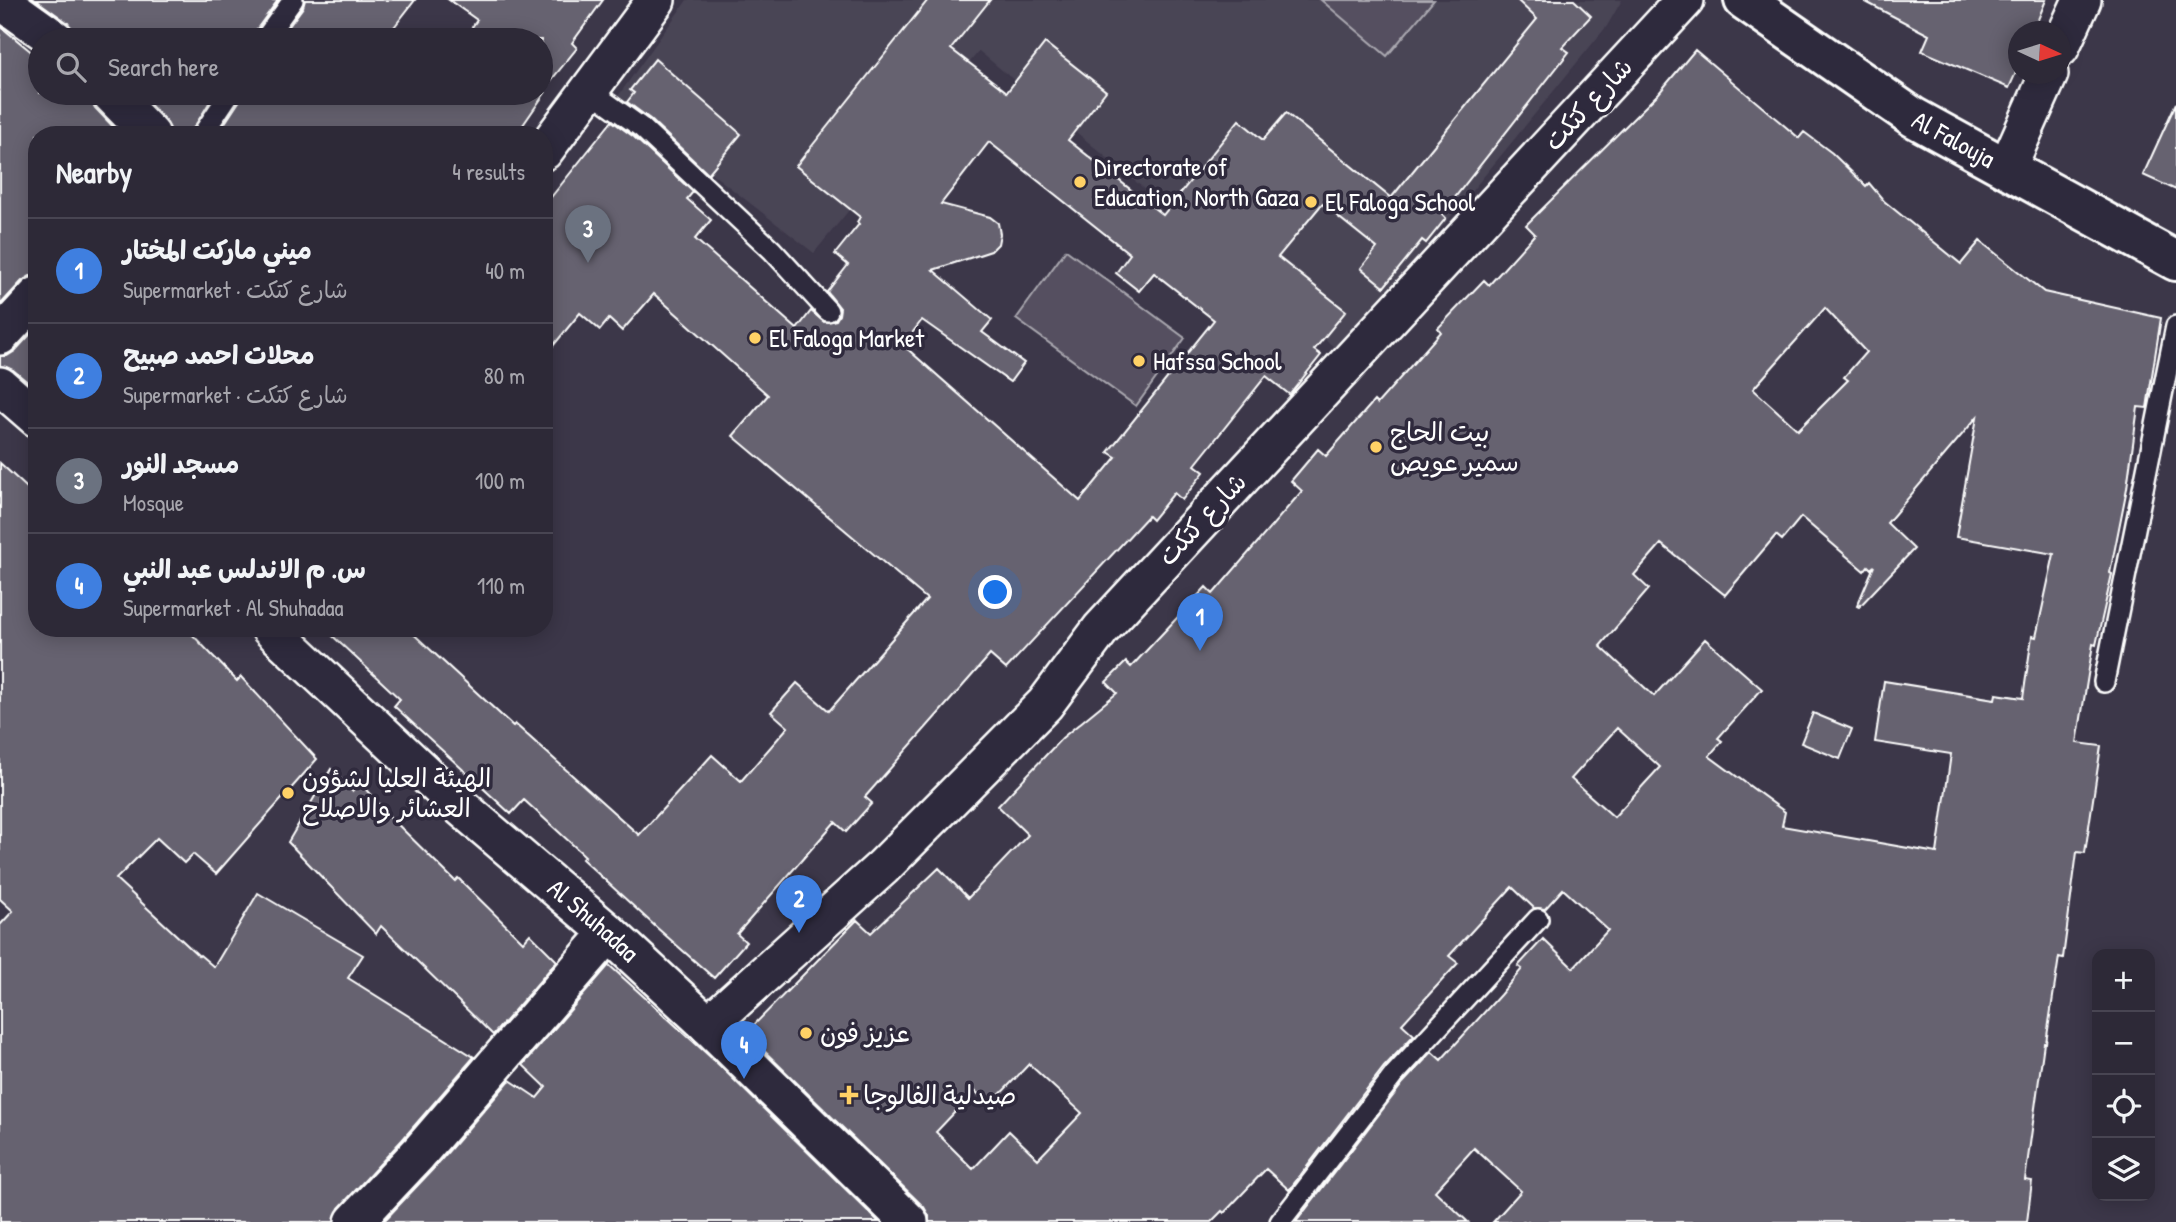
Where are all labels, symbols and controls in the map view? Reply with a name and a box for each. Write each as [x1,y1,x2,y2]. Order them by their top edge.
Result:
north arrow [2008,21,2071,84]
search box [28,28,553,105]
icon: search [52,48,90,86]
text: Search here [108,49,219,84]
street label: شارع كتكت [1536,50,1640,158]
street label: Al Falouja [1906,102,2002,176]
place label: Directorate of Education, North Gaza [1094,149,1299,214]
text: Nearby [56,152,132,192]
text: 4 results [452,156,525,187]
marker: Directorate of Education, North Gaza [1072,174,1088,190]
place label: El Faloga School [1325,184,1475,219]
marker: El Faloga School [1303,194,1319,210]
pin: 3 [565,205,611,263]
text: ميني ماركت المختار [123,232,312,267]
text: 1 [75,255,83,286]
text: 40 m [485,255,525,286]
text: Supermarket · شارع كتكت [123,274,348,305]
place label: El Faloga Market [769,320,925,355]
marker: El Faloga Market [747,330,763,346]
text: محلات احمد صبيح [123,337,315,372]
place label: Hafssa School [1153,343,1282,378]
marker: Hafssa School [1131,353,1147,369]
text: 2 [74,360,84,391]
text: 80 m [484,360,525,391]
text: Supermarket · شارع كتكت [123,379,348,410]
place label: بيت الحاج سمير عويص [1390,414,1519,479]
marker: بيت الحاج سمير عويص [1368,439,1384,455]
text: مسجد النور [123,446,239,481]
text: 3 [74,465,84,496]
text: 100 m [475,465,525,496]
street label: شارع كتكت [1150,465,1254,573]
text: Mosque [123,487,184,518]
text: س. م الاندلس عبد النبي [123,551,366,586]
text: 4 [75,570,83,601]
text: 110 m [477,570,525,601]
your location [978,575,1012,609]
text: Supermarket · Al Shuhadaa [123,592,344,623]
pin: 1 [1177,593,1223,651]
place label: الهيئة العليا لشؤون العشائر والاصلاح [302,760,491,826]
marker: الهيئة العليا لشؤون العشائر والاصلاح [280,785,296,801]
street label: Al Shuhadaa [541,870,647,969]
pin: 2 [776,875,822,933]
map controls [2092,949,2155,1201]
button: + [2092,949,2155,1012]
button: − [2092,1012,2155,1075]
place label: عزيز فون [820,1015,910,1050]
pin: 4 [721,1021,767,1079]
marker: عزيز فون [798,1025,814,1041]
button: locate [2092,1075,2155,1138]
place label: صيدلية الفالوجا [863,1077,1016,1112]
marker: صيدلية الفالوجا [841,1087,857,1103]
button: layers [2092,1138,2155,1201]

